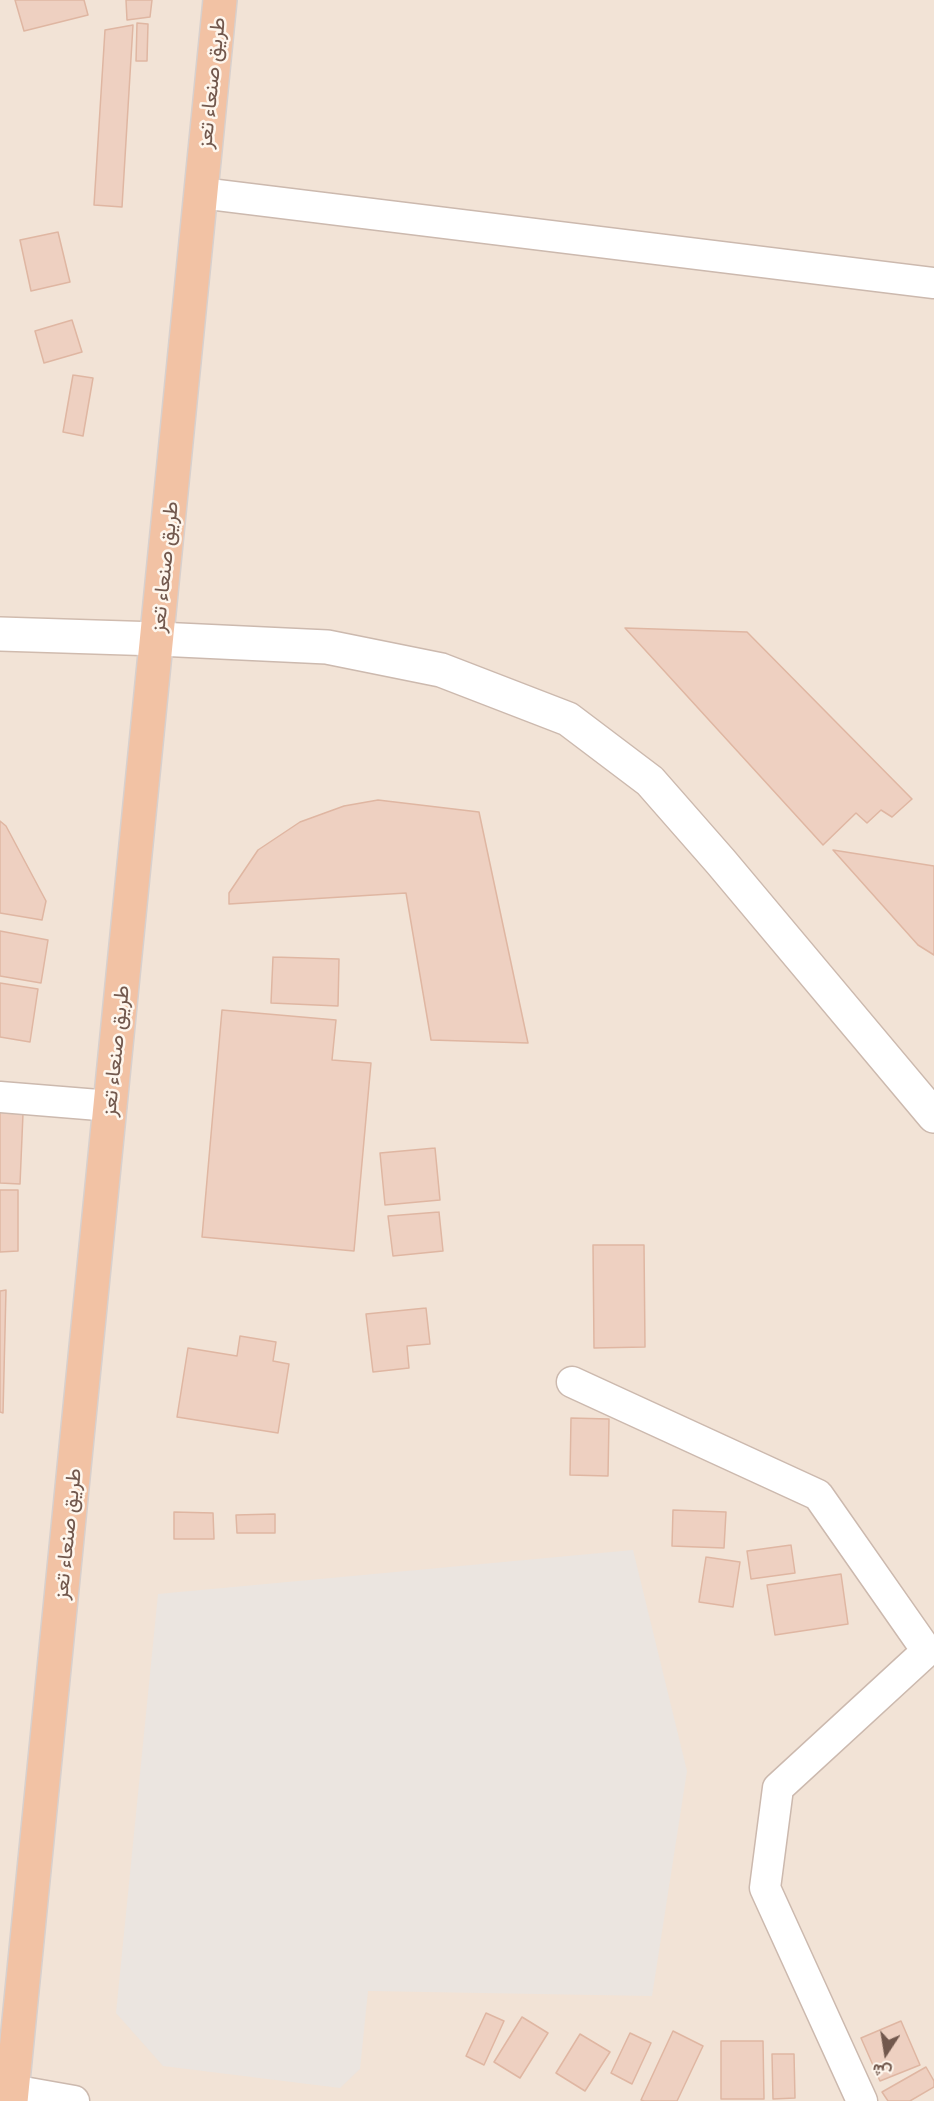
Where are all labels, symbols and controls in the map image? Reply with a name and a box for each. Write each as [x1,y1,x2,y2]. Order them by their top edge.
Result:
street label: طريق صنعاء تعز [193,16,231,150]
street label: طريق صنعاء تعز [146,500,184,634]
street label: طريق صنعاء تعز [97,984,135,1118]
street label: طريق صنعاء تعز [49,1467,87,1601]
north arrow [856,2023,916,2083]
text: ش [871,2060,894,2082]

